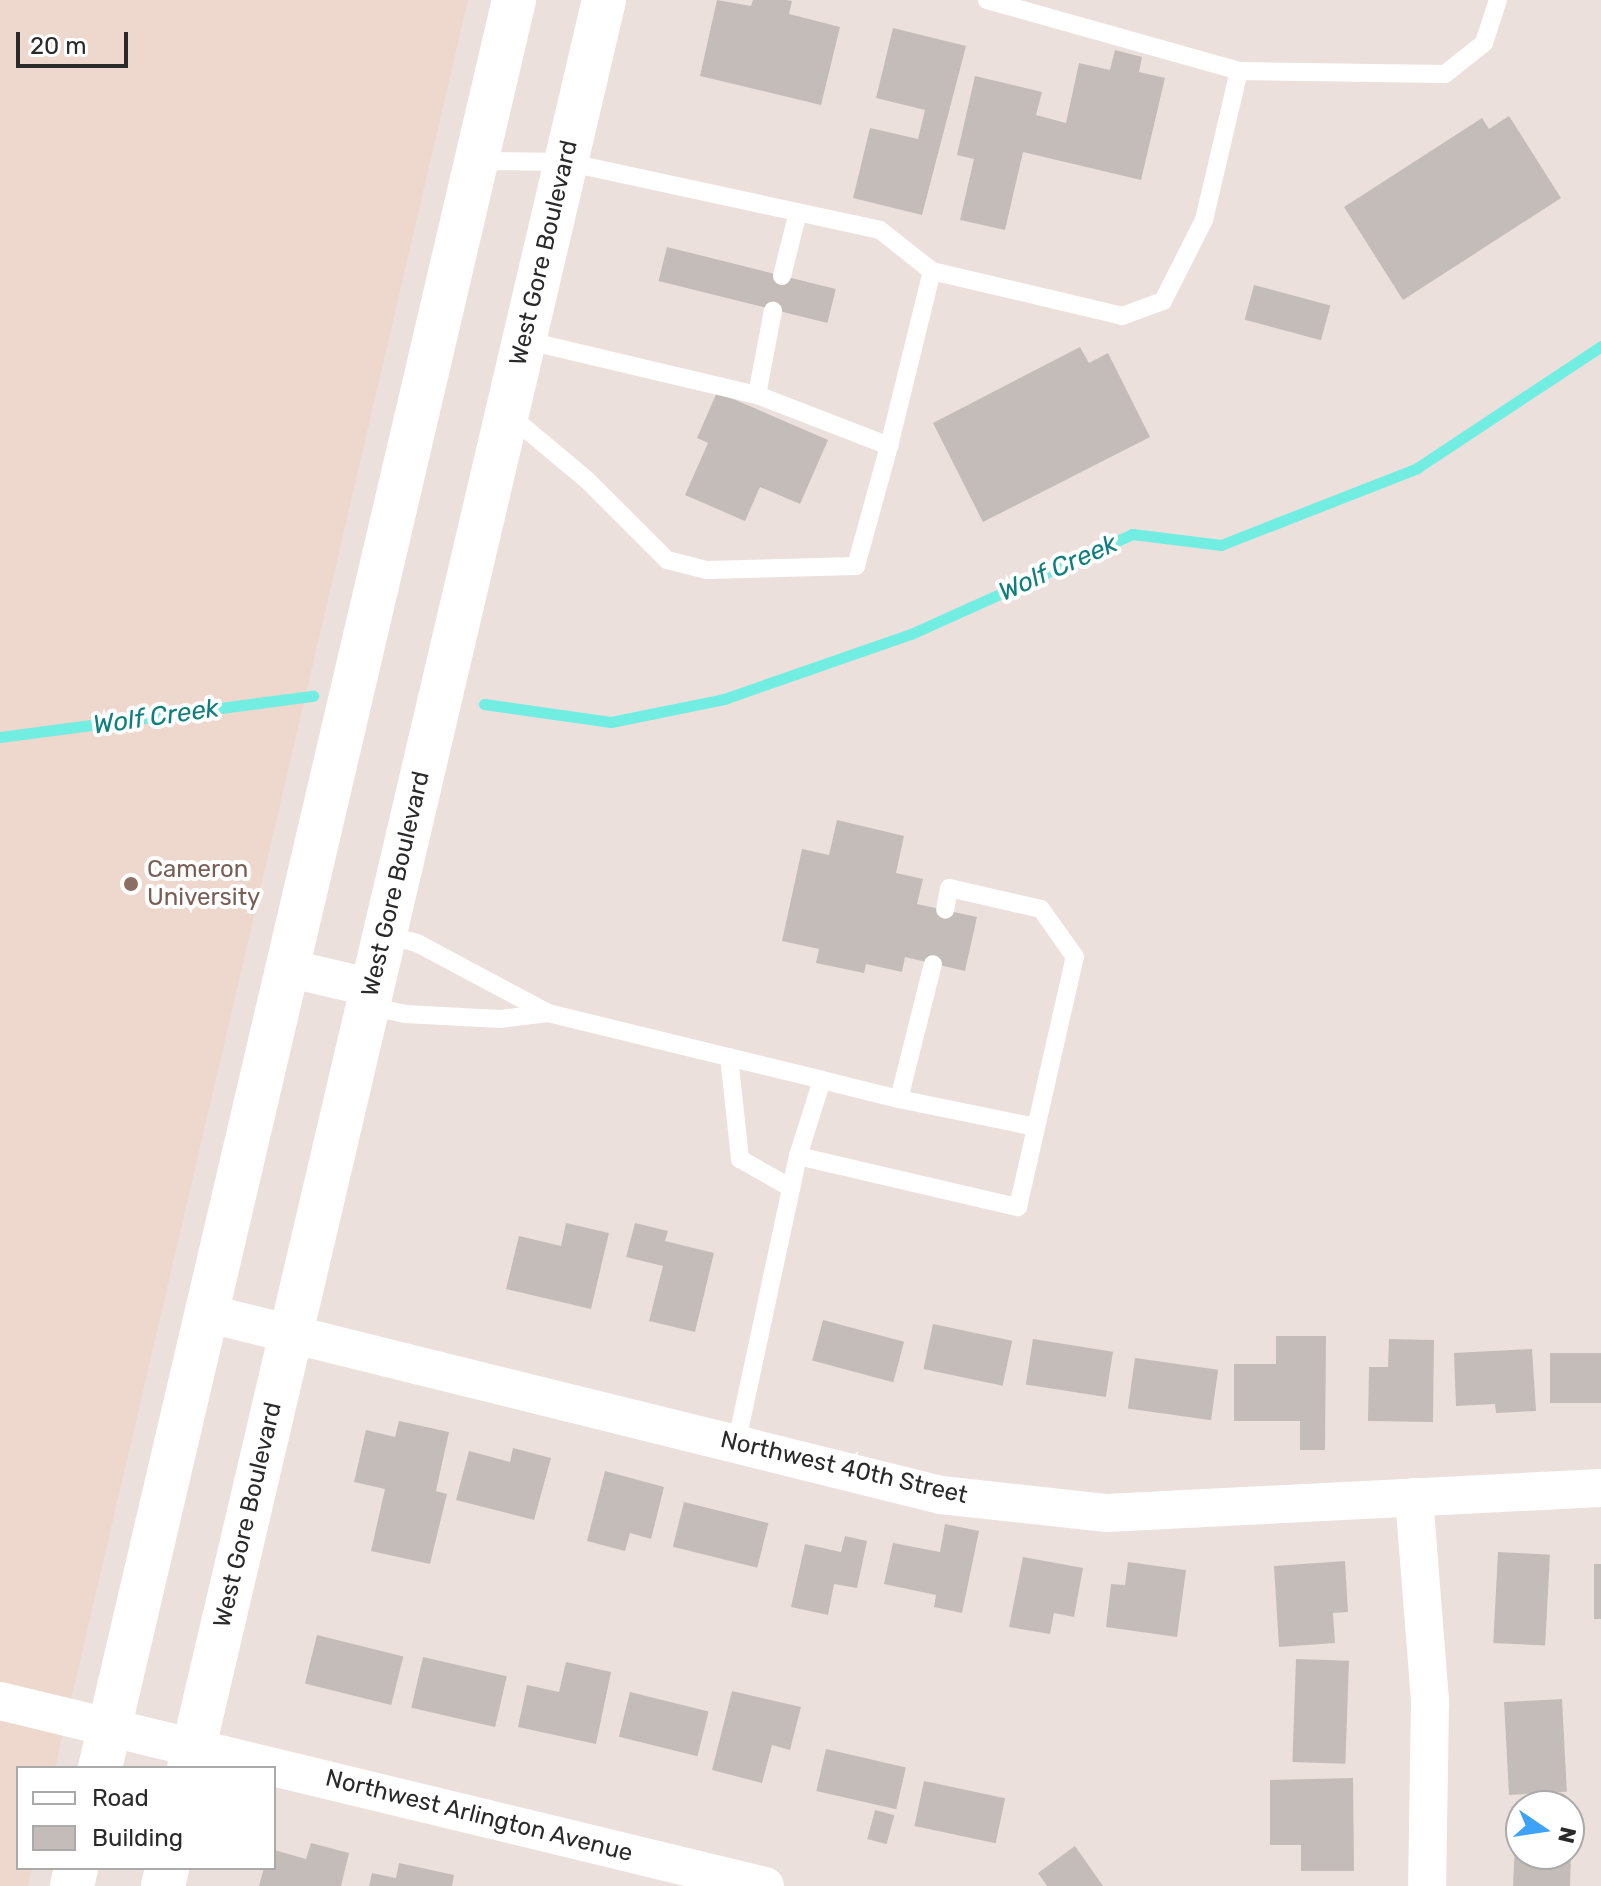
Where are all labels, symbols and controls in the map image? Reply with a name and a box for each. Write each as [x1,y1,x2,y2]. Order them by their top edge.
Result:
scale bar [20,16,132,66]
text: 20 m [30,32,87,60]
street label: West Gore Boulevard [504,138,584,368]
water label: Wolf Creek [994,528,1122,608]
water label: Wolf Creek [91,693,221,741]
street label: West Gore Boulevard [356,769,436,999]
place label: Cameron University [147,856,260,912]
marker: Cameron University [122,875,140,893]
street label: West Gore Boulevard [208,1400,288,1630]
street label: Northwest 40th Street [718,1426,970,1510]
street label: Northwest Arlington Avenue [322,1764,636,1868]
legend [16,1766,276,1870]
text: Road [92,1784,149,1812]
north arrow [1505,1790,1585,1870]
text: Building [92,1824,183,1852]
text: N [1552,1824,1582,1846]

